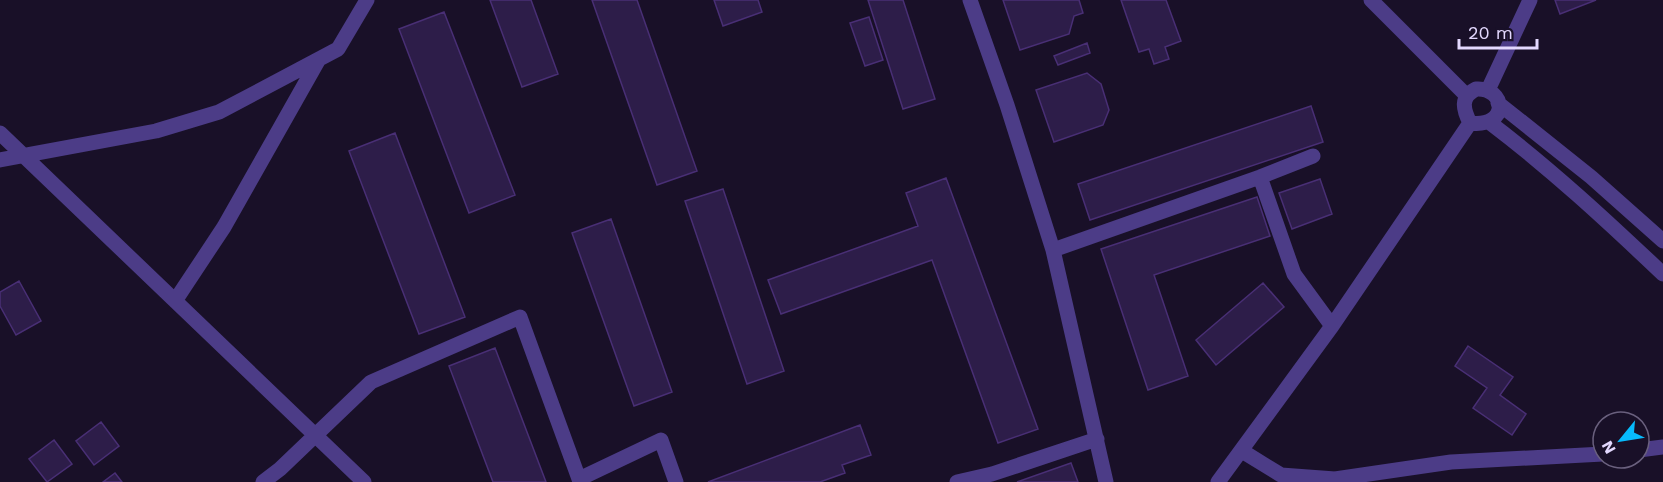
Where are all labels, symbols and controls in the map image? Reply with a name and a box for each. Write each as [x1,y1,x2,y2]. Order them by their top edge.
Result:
scale bar [1459,12,1537,50]
text: 20 m [1468,22,1513,43]
north arrow [1591,410,1651,470]
text: N [1597,437,1620,457]

